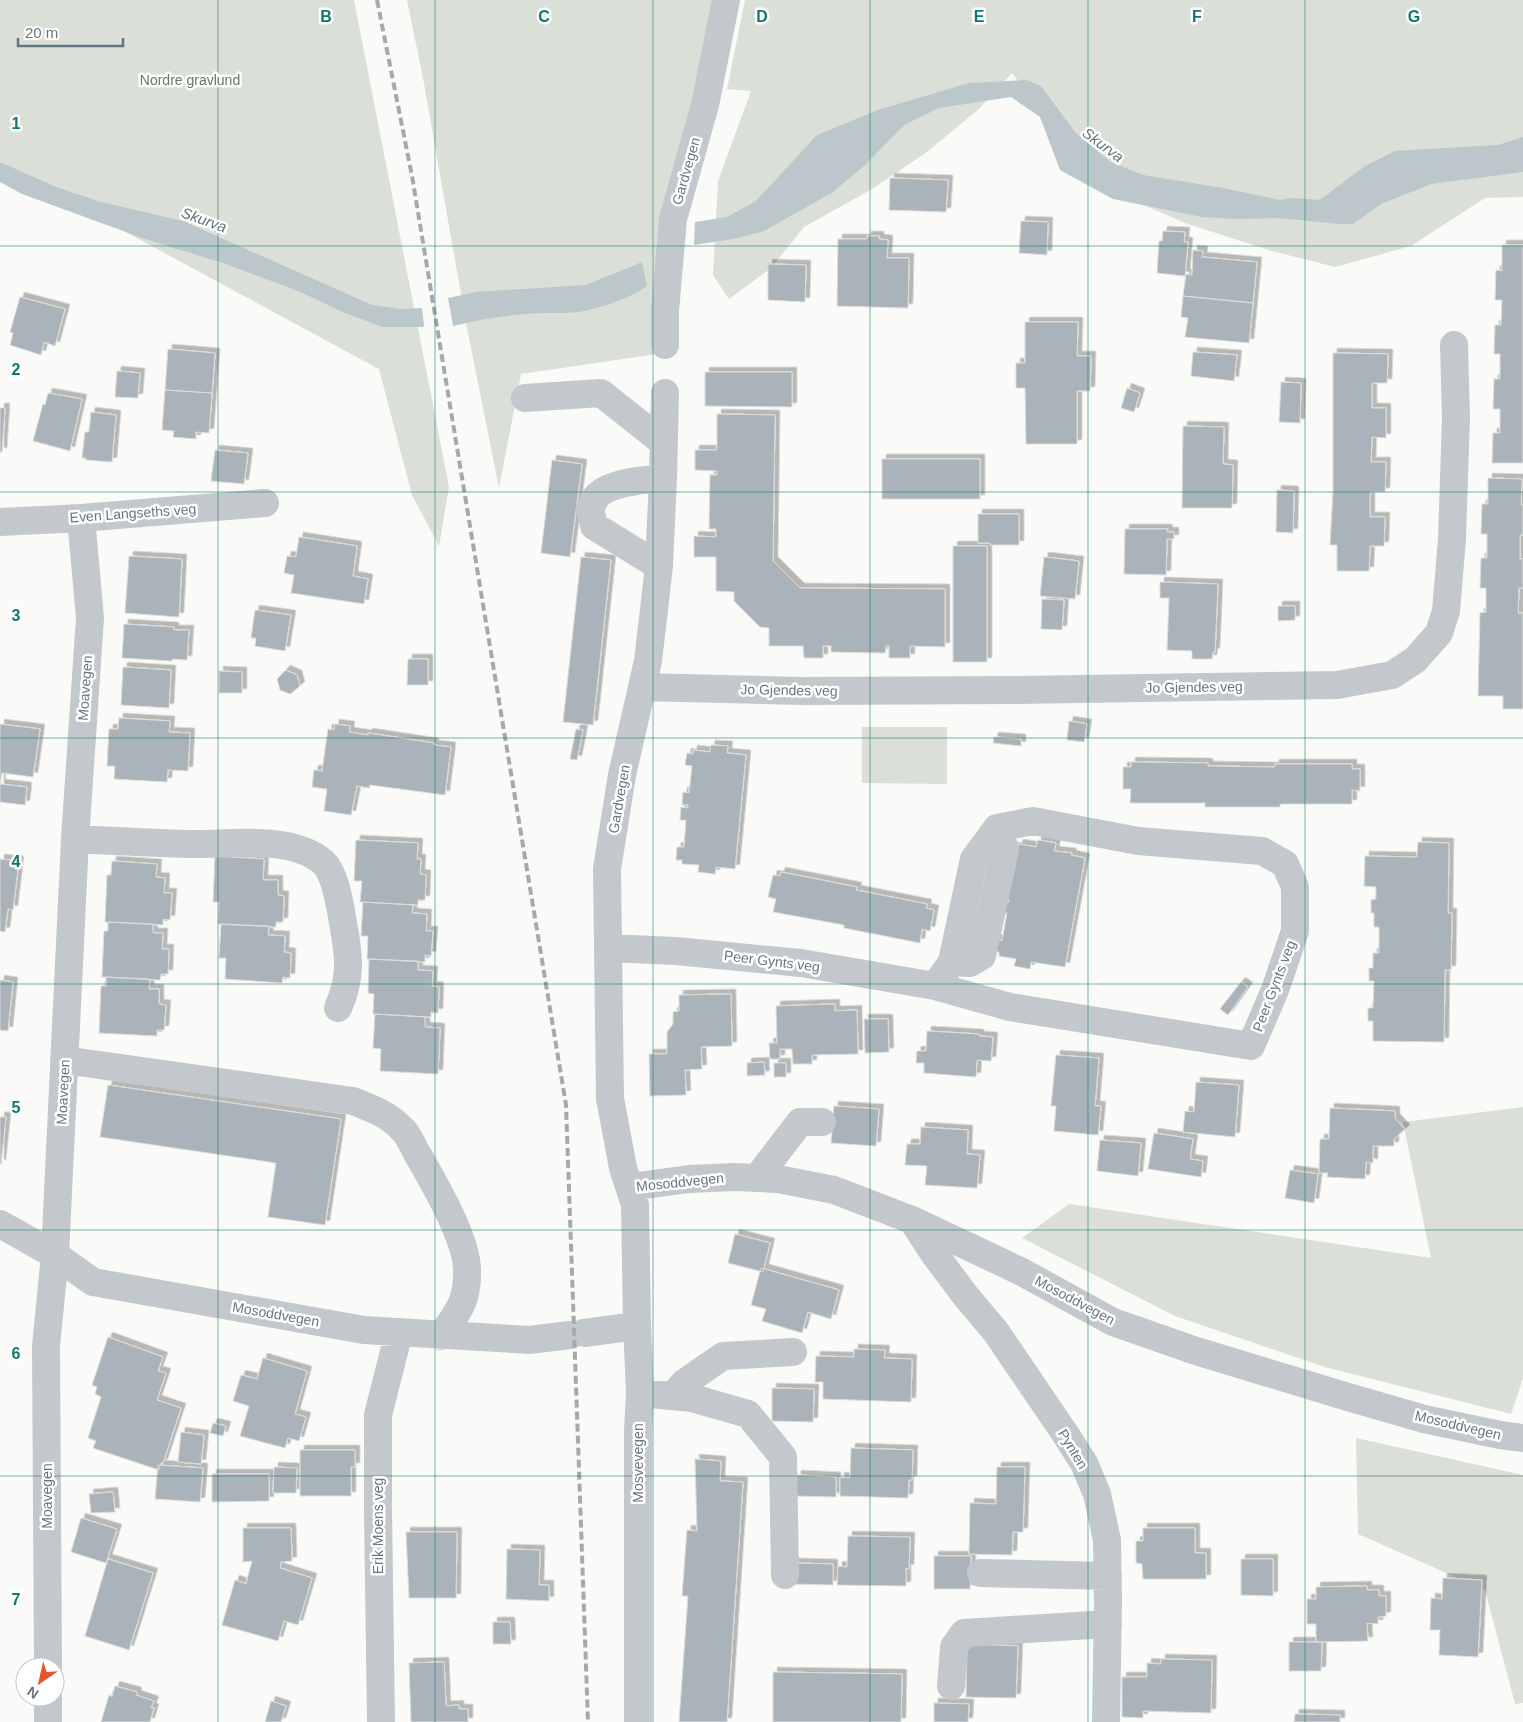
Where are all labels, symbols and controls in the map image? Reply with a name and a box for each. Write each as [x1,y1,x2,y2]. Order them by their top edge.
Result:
text: B [320,8,332,25]
text: C [538,8,550,25]
text: D [756,8,768,25]
text: E [974,8,985,25]
text: F [1192,8,1202,25]
text: G [1408,8,1420,25]
scale bar [18,15,122,47]
text: 20 m [25,24,58,41]
park label: Nordre gravlund [140,72,240,88]
text: 1 [12,115,21,132]
water label: Skurva [1080,124,1127,165]
street label: Gardvegen [669,135,703,207]
water label: Skurva [179,204,229,236]
text: 2 [12,361,21,378]
street label: Even Langseths veg [69,501,197,525]
text: 3 [12,607,21,624]
street label: Moavegen [75,655,95,721]
street label: Jo Gjendes veg [1145,678,1243,696]
street label: Jo Gjendes veg [740,681,838,699]
street label: Gardvegen [605,763,633,835]
text: 4 [12,853,21,870]
street label: Peer Gynts veg [1249,938,1299,1034]
street label: Peer Gynts veg [723,947,821,975]
street label: Moavegen [53,1059,73,1125]
text: 5 [12,1099,21,1116]
street label: Mosoddvegen [635,1169,725,1195]
street label: Mosoddvegen [1032,1272,1118,1328]
street label: Mosoddvegen [231,1298,321,1330]
text: 6 [12,1345,21,1362]
street label: Mosoddvegen [1413,1407,1503,1443]
street label: Mosvevegen [630,1423,646,1503]
street label: Pynten [1055,1426,1091,1472]
street label: Moavegen [39,1463,55,1529]
street label: Erik Moens veg [370,1478,386,1574]
text: 7 [12,1591,21,1608]
north arrow [15,1657,65,1707]
text: N [24,1683,41,1702]

